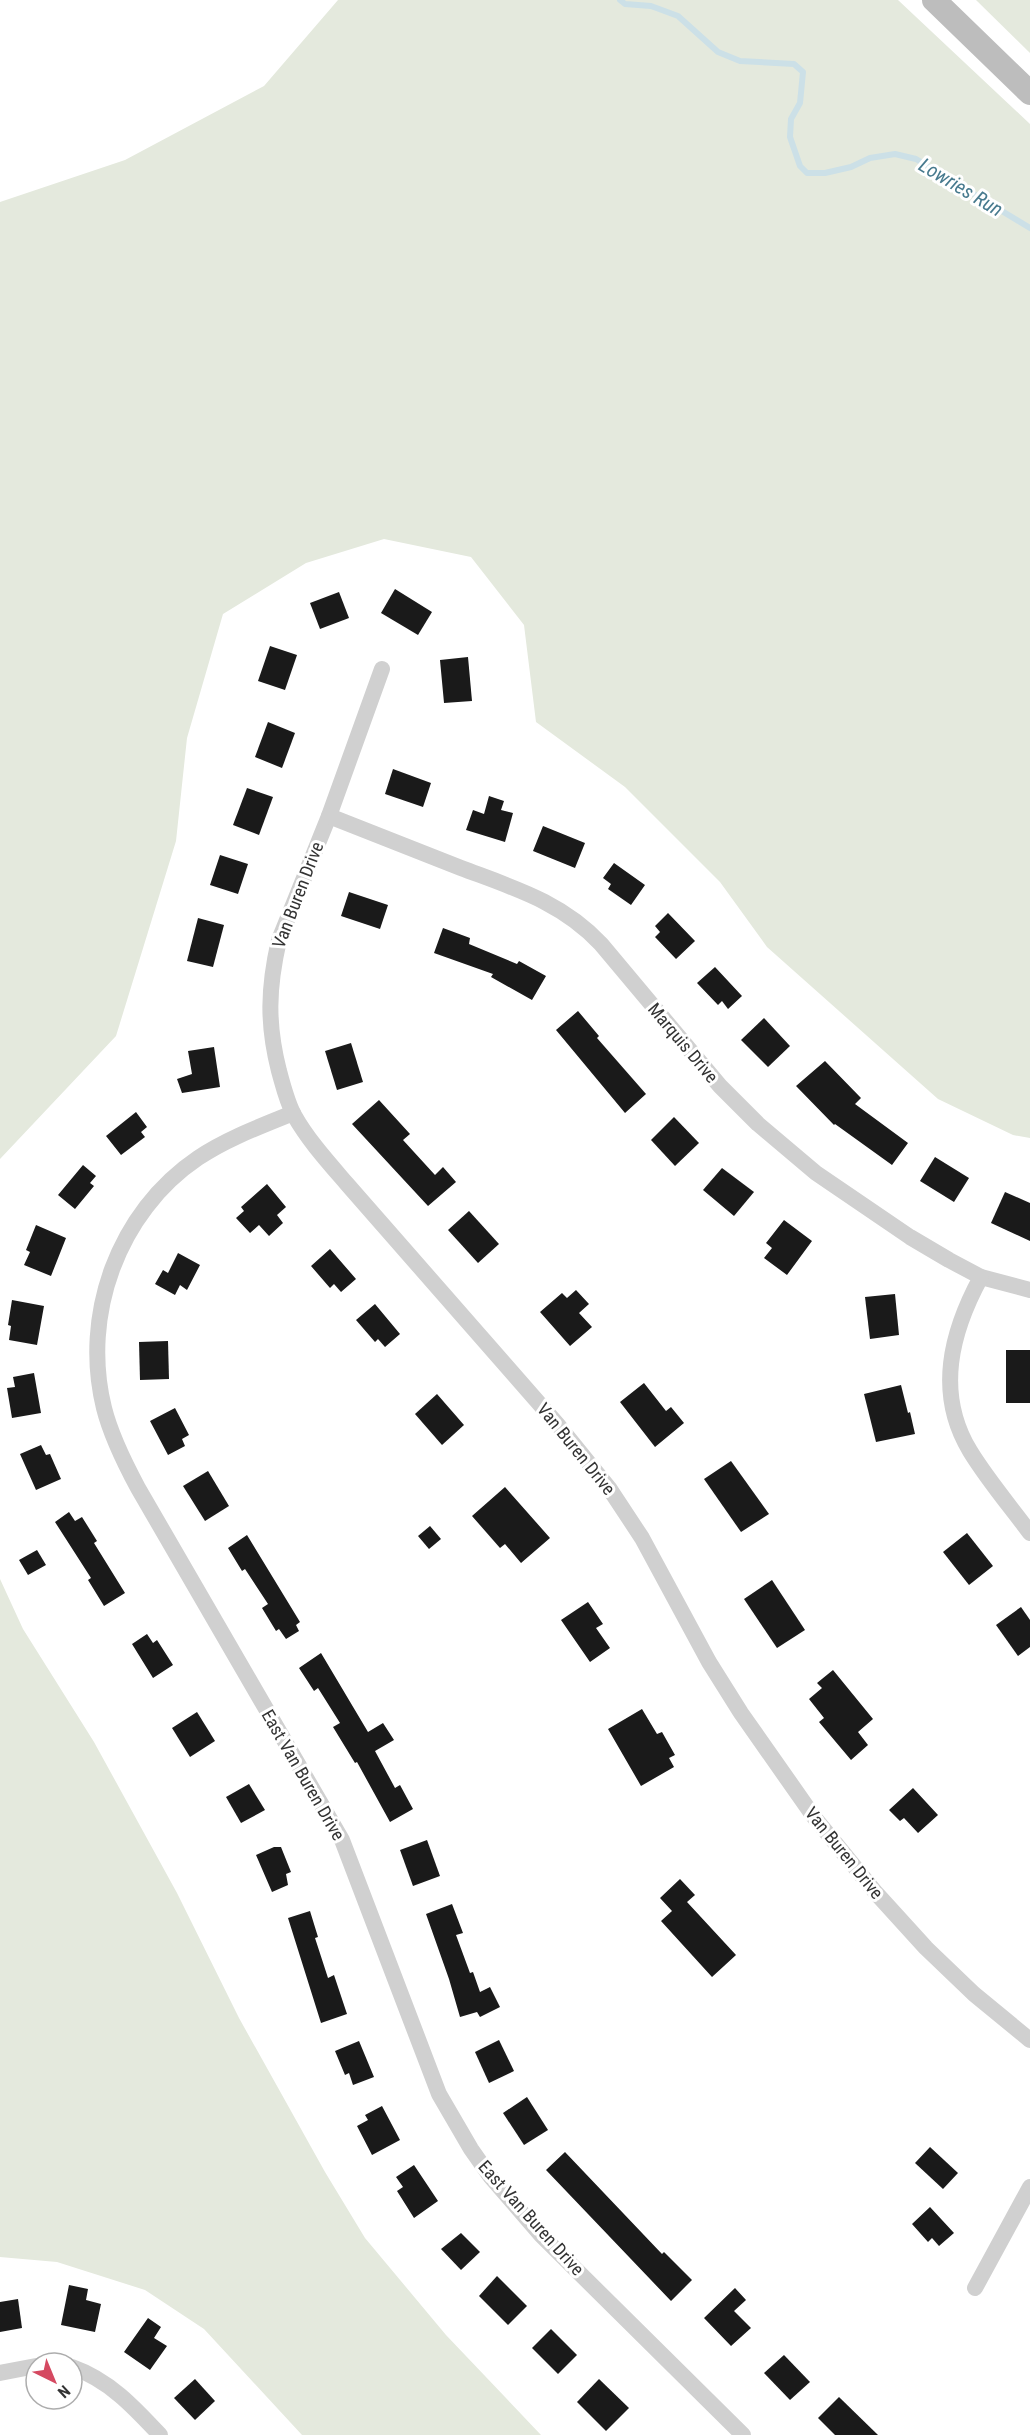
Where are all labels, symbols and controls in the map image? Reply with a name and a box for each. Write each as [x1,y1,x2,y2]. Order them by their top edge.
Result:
water label: Lowries Run [915,153,1007,221]
street label: Van Buren Drive [268,839,327,951]
street label: Marquis Drive [644,999,723,1087]
street label: Van Buren Drive [533,1398,620,1499]
street label: East Van Buren Drive [257,1706,349,1844]
street label: Van Buren Drive [801,1802,888,1903]
street label: East Van Buren Drive [474,2156,589,2279]
north arrow [24,2351,84,2411]
text: N [54,2381,74,2402]

